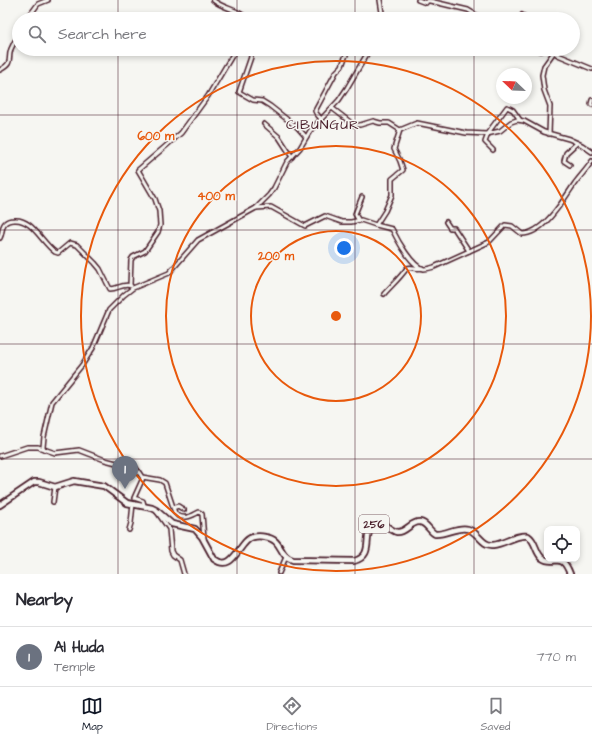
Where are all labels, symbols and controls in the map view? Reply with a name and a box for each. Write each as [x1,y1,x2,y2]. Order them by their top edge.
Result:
search box [12,12,580,56]
icon: search [26,23,48,45]
text: Search here [58,24,147,45]
north arrow [496,68,532,104]
district label: CIBUNGUR [286,115,360,135]
text: 600 m [138,128,175,145]
text: 400 m [197,188,235,205]
your location [334,238,354,258]
text: 200 m [257,248,295,265]
centre of rings [329,309,343,323]
pin: 1 [112,456,138,489]
road number: 256 [359,515,389,533]
map controls [544,526,580,562]
button: locate [544,526,580,562]
text: Nearby [16,588,73,612]
text: Al Huda [54,637,104,658]
text: 1 [28,648,30,666]
text: 770 m [536,648,576,666]
text: Temple [54,658,96,676]
tab: Map [81,695,103,734]
tab: Directions [266,695,318,734]
tab: Saved [481,695,511,734]

